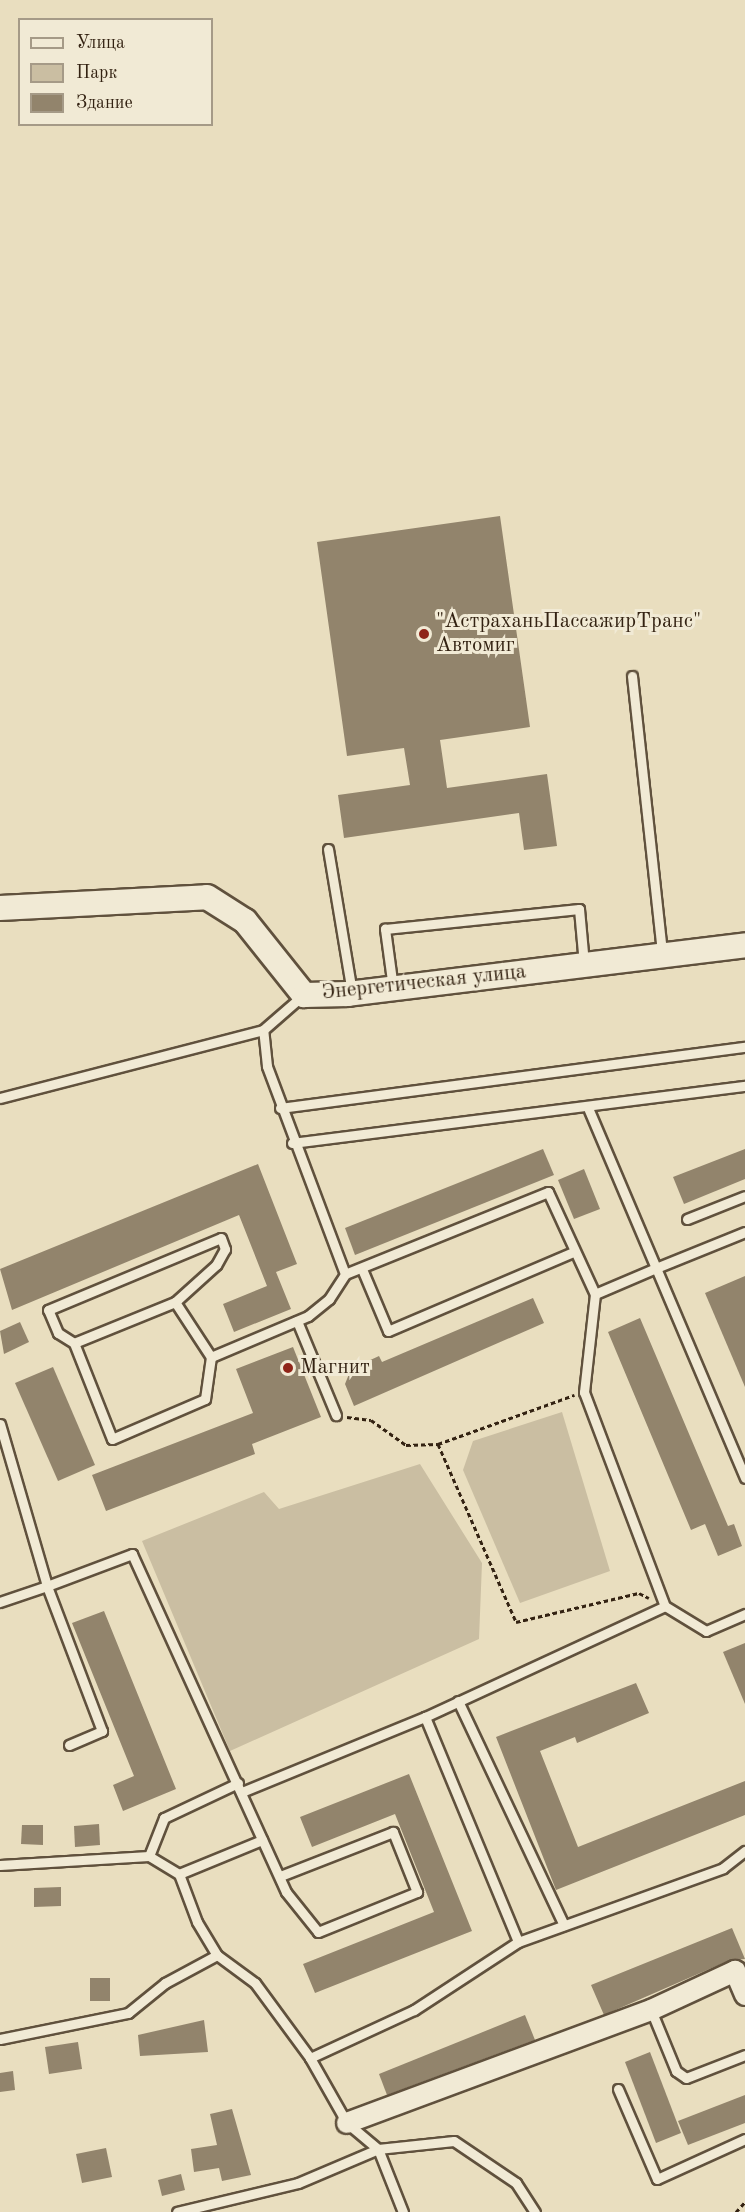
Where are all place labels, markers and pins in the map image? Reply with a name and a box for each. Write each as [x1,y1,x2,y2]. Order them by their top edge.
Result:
place label: "АстраханьПассажирТранс" Автомиг [436,609,701,659]
marker: "АстраханьПассажирТранс" Автомиг [417,627,431,641]
place label: Магнит [300,1355,370,1381]
marker: Магнит [281,1361,295,1375]

